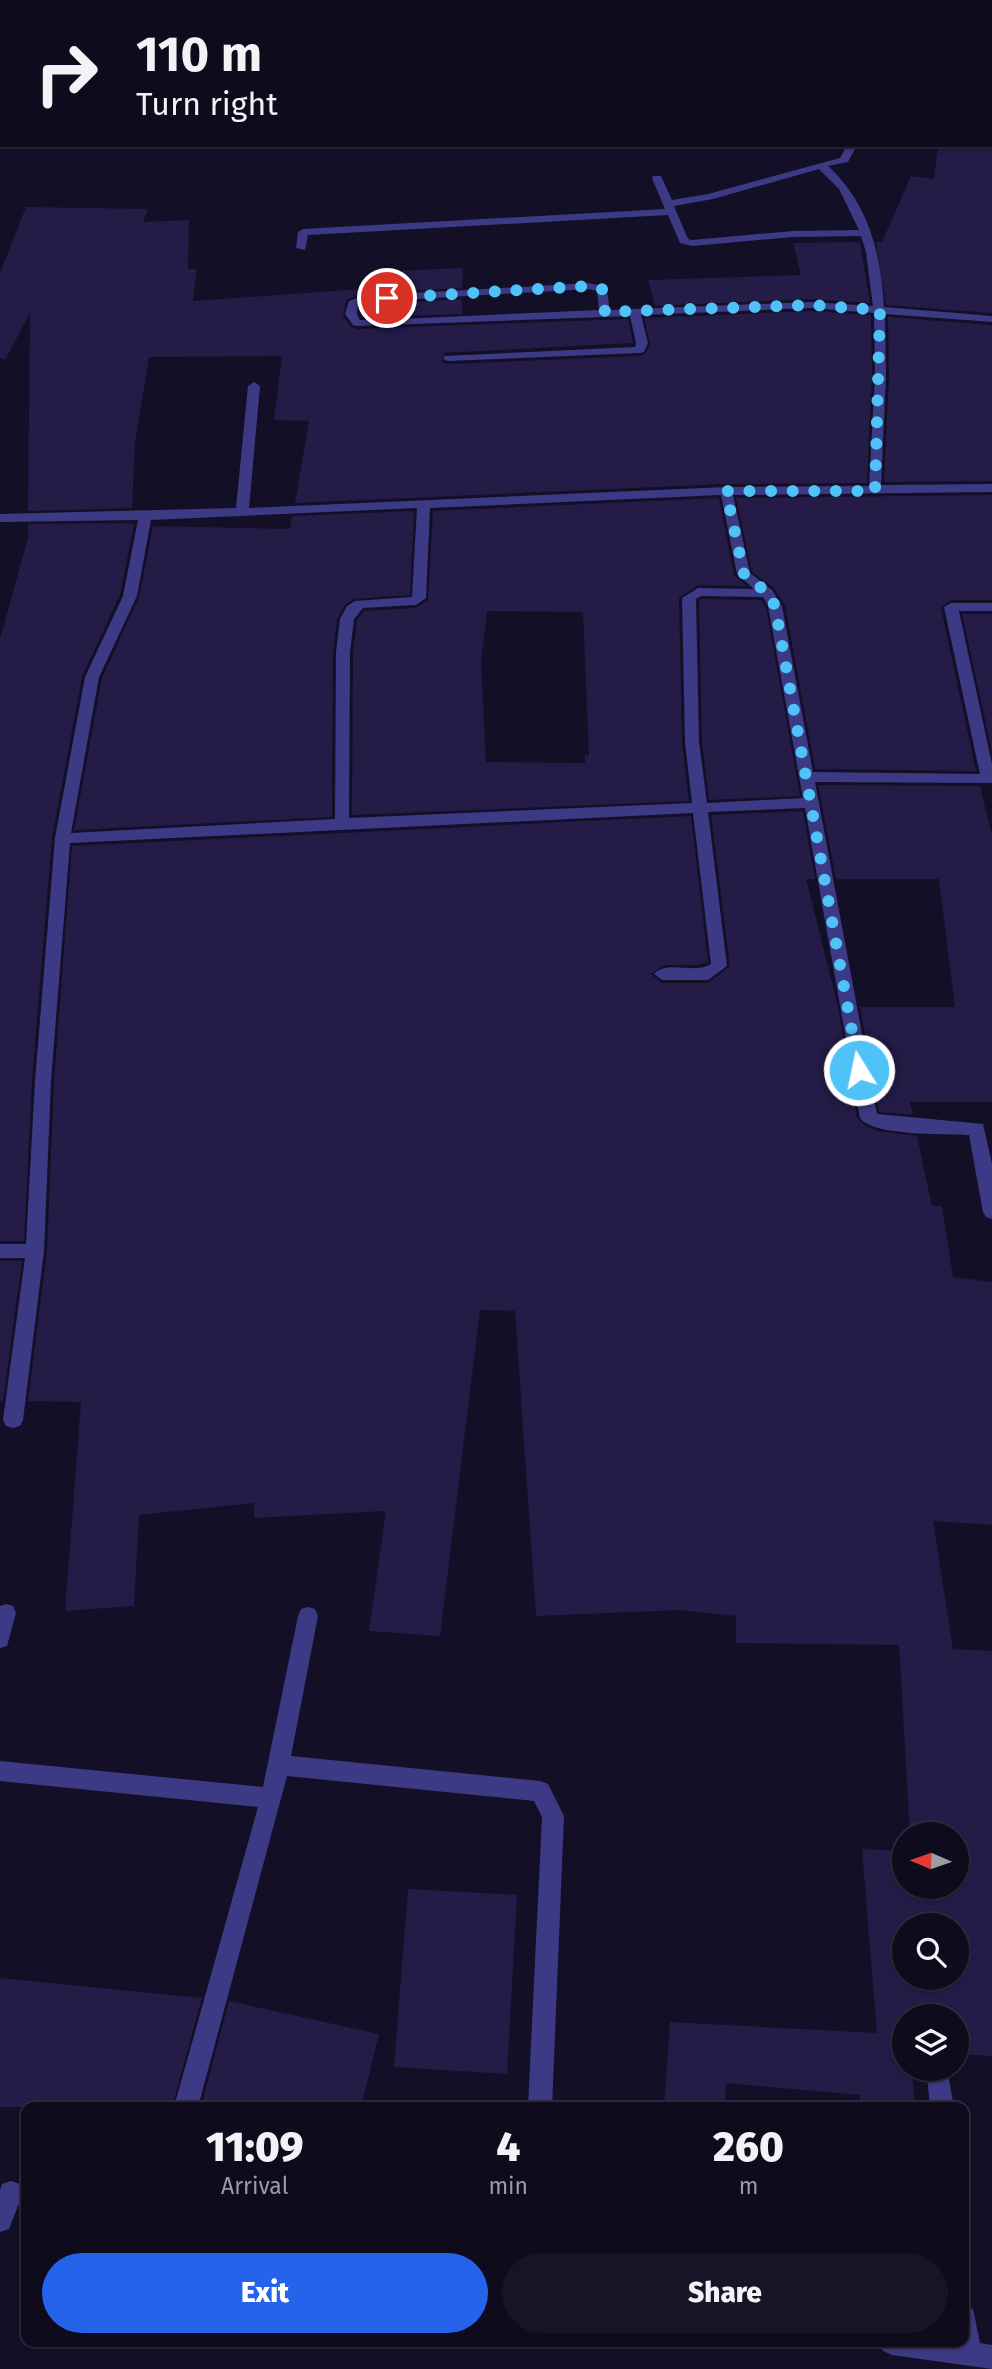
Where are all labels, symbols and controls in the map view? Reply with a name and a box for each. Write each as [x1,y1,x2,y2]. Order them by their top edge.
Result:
text: 110 m [136,25,262,84]
icon: right [21,28,112,119]
text: Turn right [136,85,278,123]
pin [357,268,417,328]
icon: arrive [368,279,406,317]
position arrow [822,1033,896,1107]
north arrow [892,1822,970,1899]
map controls [892,1822,969,2081]
button: search [892,1913,969,1990]
button: layers [892,2004,969,2081]
text: 11:09 [206,2122,303,2172]
text: 4 [496,2122,520,2172]
text: 260 [713,2122,784,2172]
text: Arrival [221,2172,288,2200]
text: min [488,2172,528,2200]
text: m [739,2172,758,2200]
button: Exit [42,2253,488,2333]
button: Share [502,2253,948,2333]

